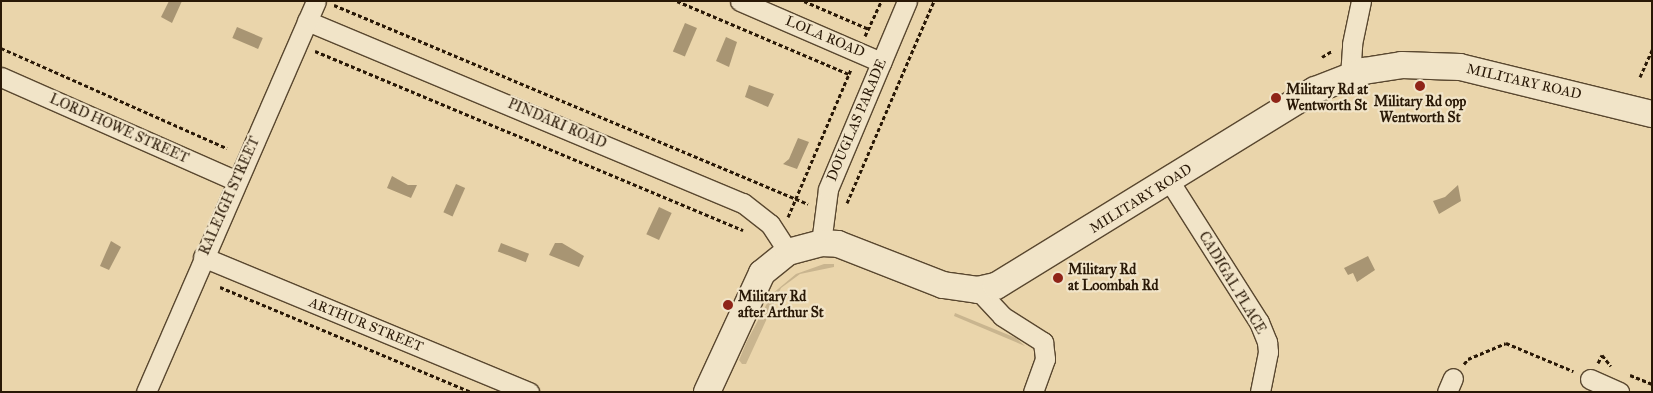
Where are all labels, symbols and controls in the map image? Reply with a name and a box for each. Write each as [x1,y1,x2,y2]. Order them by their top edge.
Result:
street label: LOLA ROAD [783,13,867,61]
street label: DOUGLAS PARADE [824,56,890,184]
street label: MILITARY ROAD [1465,61,1583,103]
marker: Military Rd opp Wentworth St [1414,80,1426,92]
place label: Military Rd at Wentworth St [1286,82,1368,114]
street label: LORD HOWE STREET [47,91,191,167]
marker: Military Rd at Wentworth St [1270,92,1282,104]
place label: Military Rd opp Wentworth St [1374,94,1466,126]
street label: PINDARI ROAD [505,96,609,152]
street label: RALEIGH STREET [196,134,264,258]
street label: MILITARY ROAD [1087,161,1195,237]
street label: CADIGAL PLACE [1195,229,1269,337]
place label: Military Rd at Loombah Rd [1068,262,1159,294]
marker: Military Rd at Loombah Rd [1052,272,1064,284]
place label: Military Rd after Arthur St [738,289,824,322]
street label: ARTHUR STREET [306,294,426,356]
marker: Military Rd after Arthur St [722,299,734,311]

